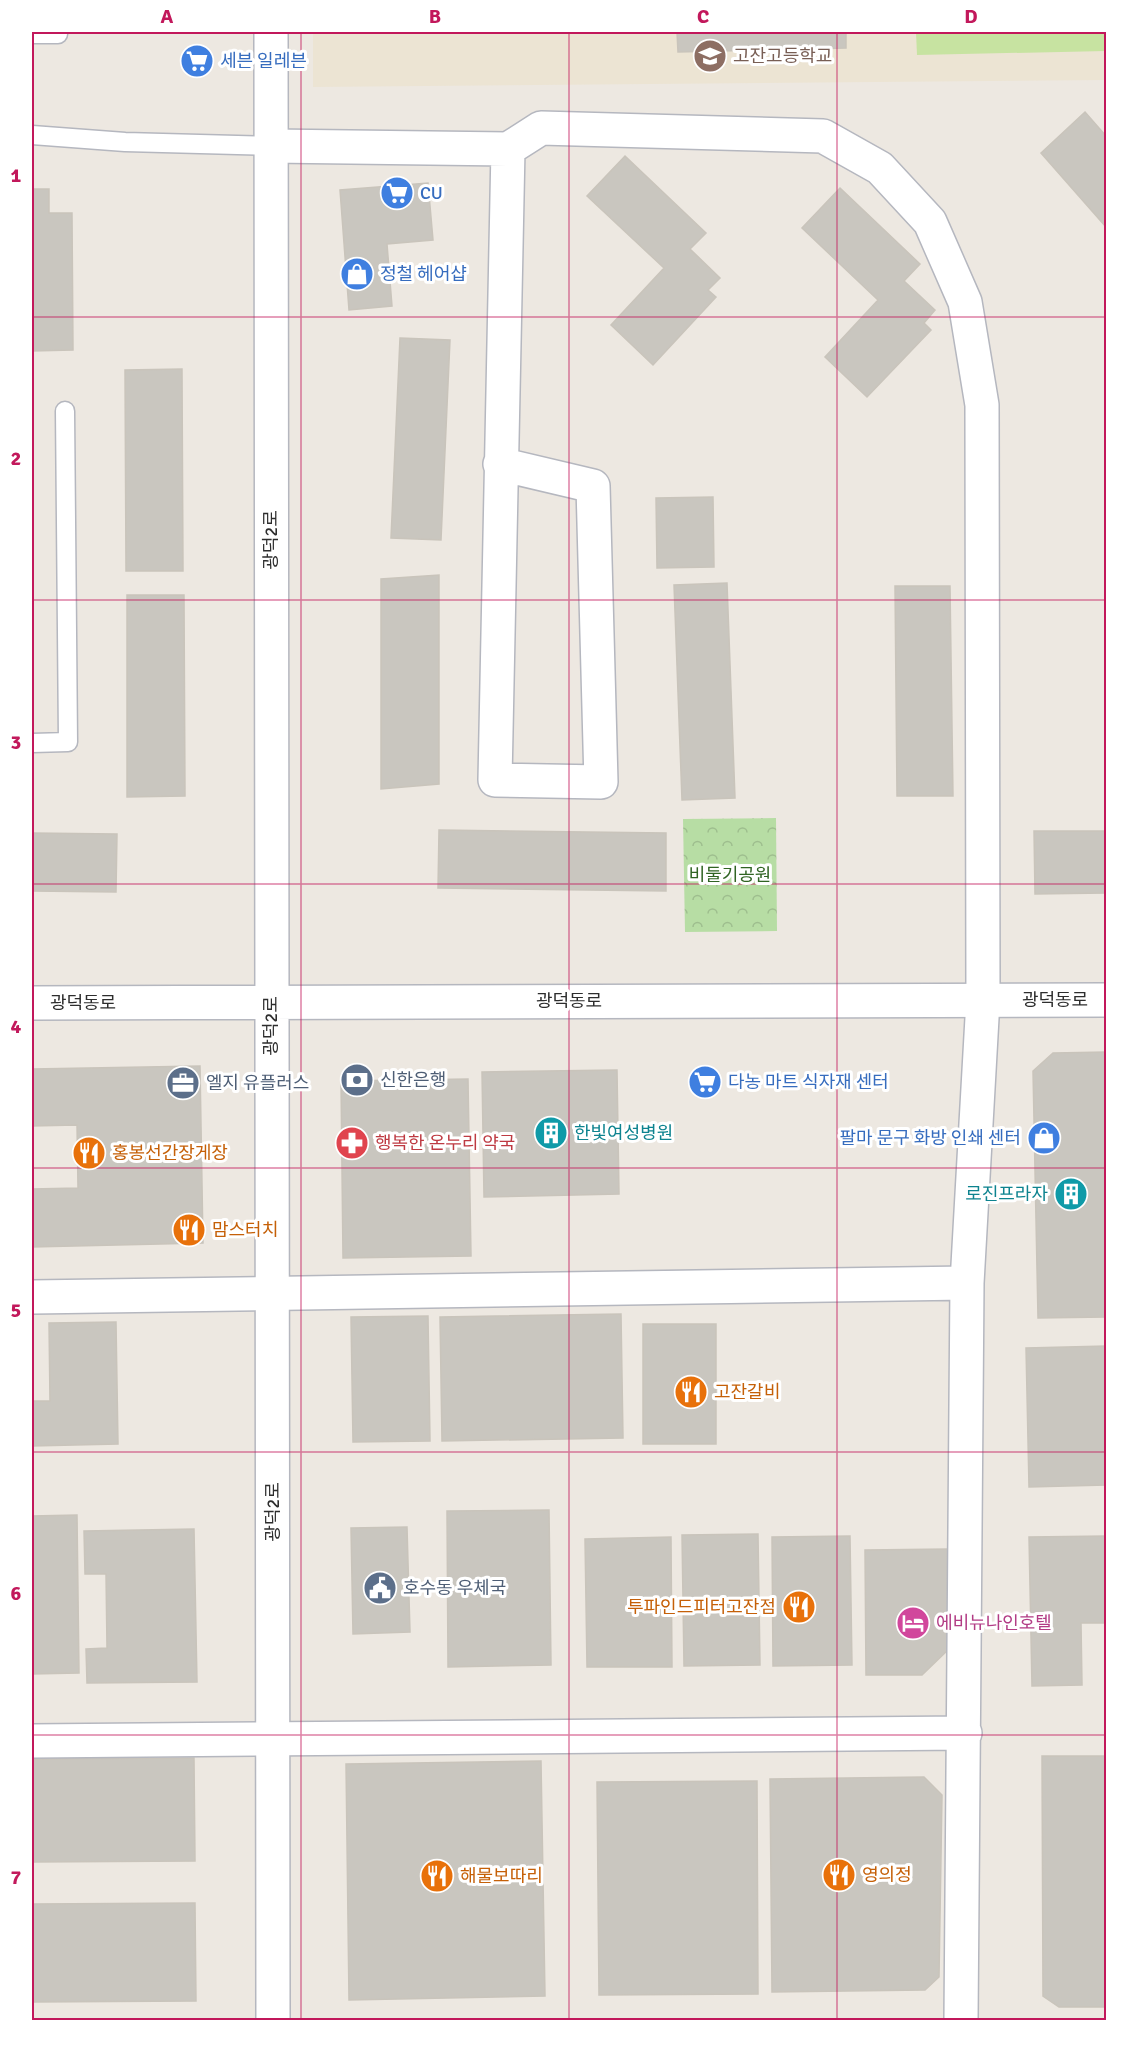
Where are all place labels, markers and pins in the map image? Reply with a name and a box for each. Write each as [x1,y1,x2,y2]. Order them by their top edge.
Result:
school or university icon: 고잔고등학교 [692,38,728,74]
supermarket icon: 세븐 일레븐 [179,43,215,79]
place label: 고잔고등학교 [733,45,832,67]
place label: 세븐 일레븐 [220,50,307,72]
supermarket icon: CU [379,175,415,211]
place label: CU [420,182,443,204]
shop icon: 정철 헤어샵 [339,256,375,292]
place label: 정철 헤어샵 [380,263,467,285]
bank icon: 신한은행 [339,1062,375,1098]
supermarket icon: 다농 마트 식자재 센터 [687,1064,723,1100]
office icon: 엘지 유플러스 [165,1065,201,1101]
place label: 신한은행 [380,1069,446,1091]
place label: 다농 마트 식자재 센터 [728,1071,889,1093]
place label: 엘지 유플러스 [206,1072,309,1094]
building icon: 한빛여성병원 [533,1115,569,1151]
shop icon: 팔마 문구 화방 인쇄 센터 [1026,1120,1062,1156]
place label: 한빛여성병원 [574,1122,673,1144]
pharmacy icon: 행복한 온누리 약국 [334,1125,370,1161]
place label: 팔마 문구 화방 인쇄 센터 [840,1127,1021,1149]
place label: 행복한 온누리 약국 [375,1132,515,1154]
restaurant icon: 홍봉선간장게장 [71,1135,107,1171]
place label: 홍봉선간장게장 [112,1142,228,1164]
building icon: 로진프라자 [1053,1176,1089,1212]
place label: 로진프라자 [965,1183,1048,1205]
restaurant icon: 맘스터치 [171,1212,207,1248]
place label: 맘스터치 [212,1219,278,1241]
restaurant icon: 고잔갈비 [673,1374,709,1410]
place label: 고잔갈비 [714,1381,780,1403]
public building icon: 호수동 우체국 [362,1570,398,1606]
place label: 호수동 우체국 [403,1577,506,1599]
restaurant icon: 투파인드피터고잔점 [781,1589,817,1625]
place label: 투파인드피터고잔점 [627,1596,776,1618]
hotel icon: 에비뉴나인호텔 [895,1605,931,1641]
place label: 에비뉴나인호텔 [936,1612,1052,1634]
restaurant icon: 영의정 [821,1857,857,1893]
restaurant icon: 해물보따리 [419,1858,455,1894]
place label: 영의정 [862,1864,912,1886]
place label: 해물보따리 [460,1865,543,1887]

